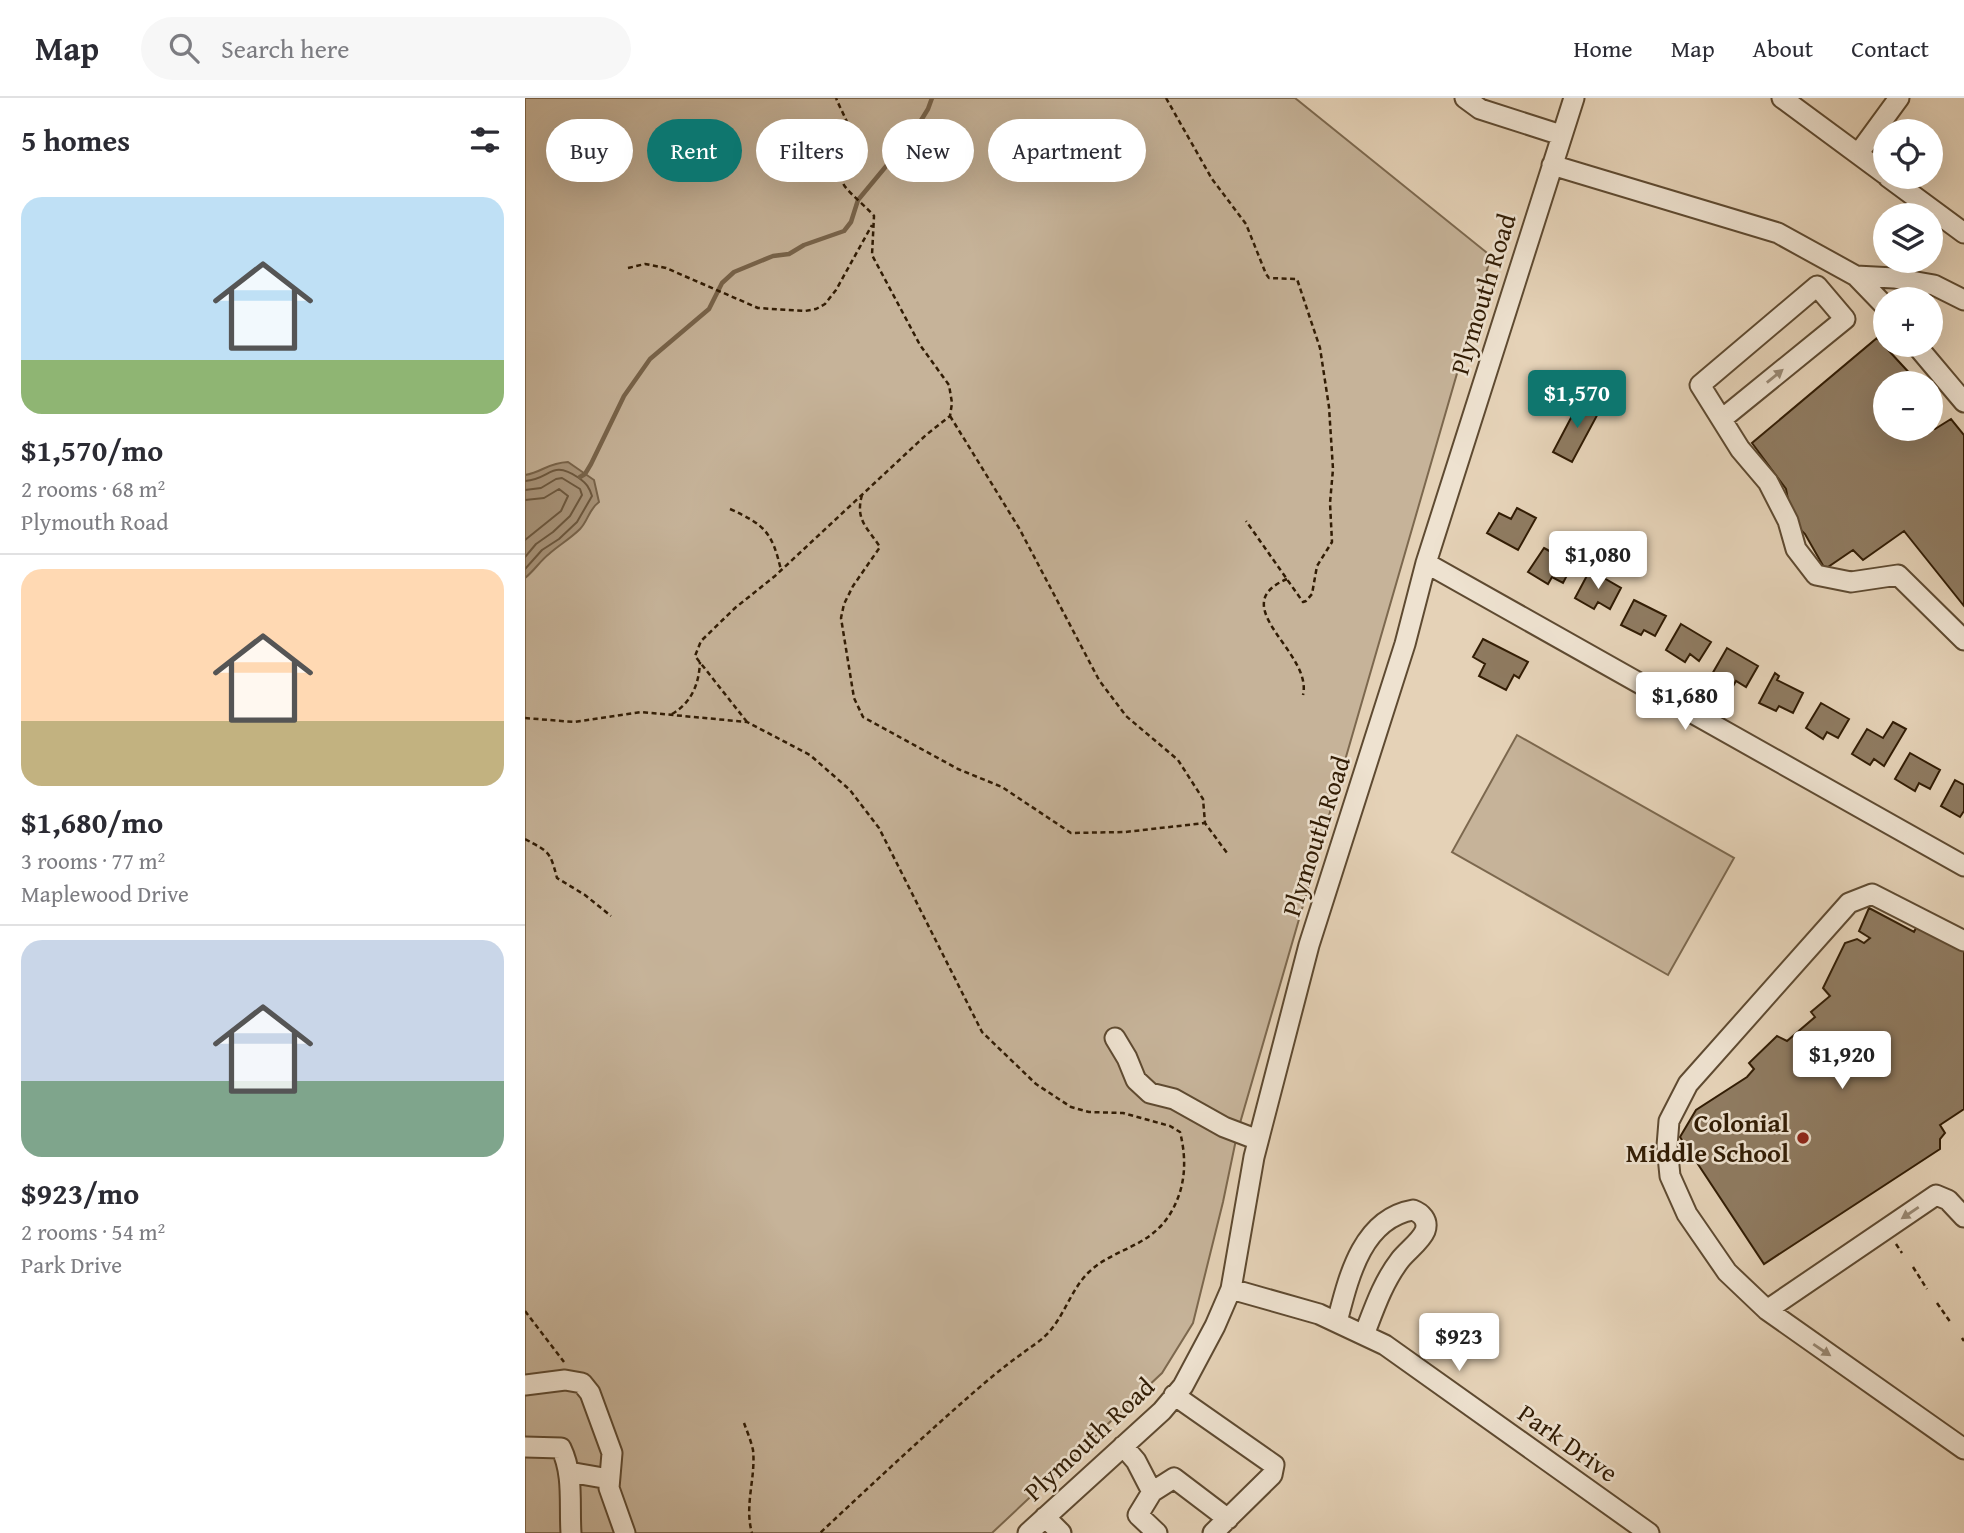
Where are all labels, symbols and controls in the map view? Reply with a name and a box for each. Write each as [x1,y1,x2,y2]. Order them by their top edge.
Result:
search box [141,17,631,80]
text: Map [35,24,99,72]
icon: search [165,29,203,67]
text: Search here [221,29,349,68]
text: Home [1574,31,1633,66]
text: Map [1671,31,1715,66]
text: About [1753,31,1813,66]
text: Contact [1851,31,1929,66]
text: 5 homes [21,118,130,162]
chip: Buy [546,119,633,182]
chip: Rent [647,119,742,182]
chip: Filters [756,119,868,182]
chip: New [882,119,974,182]
chip: Apartment [988,119,1146,182]
map controls [1873,119,1943,441]
button: locate [1873,119,1943,189]
icon: filters [466,121,504,159]
button: layers [1873,203,1943,273]
street label: Plymouth Road [1440,208,1526,379]
icon: home [200,243,326,369]
button: + [1873,287,1943,357]
one-way arrow [1766,368,1784,383]
pin: $1,570 [1520,370,1634,430]
button: − [1873,371,1943,441]
text: $1,570 [1544,376,1610,409]
text: $1,570/mo [21,428,163,472]
text: 2 rooms · 68 m² [21,472,165,505]
text: Plymouth Road [21,505,168,538]
pin: $1,080 [1541,532,1655,591]
text: $1,080 [1565,537,1631,570]
icon: home [200,615,326,741]
pin: $1,680 [1628,672,1742,732]
text: $1,680 [1652,678,1718,711]
street label: Plymouth Road [1271,750,1360,921]
text: $1,680/mo [21,800,163,844]
text: 3 rooms · 77 m² [21,844,165,877]
text: Maplewood Drive [21,877,189,910]
icon: home [200,986,326,1112]
pin: $1,920 [1785,1032,1899,1091]
text: $1,920 [1809,1037,1875,1070]
place label: Colonial Middle School [1626,1103,1789,1172]
marker: Colonial Middle School [1795,1130,1811,1146]
text: $923/mo [21,1171,139,1215]
one-way arrow [1901,1206,1919,1220]
text: 2 rooms · 54 m² [21,1215,165,1248]
text: Park Drive [21,1248,122,1281]
pin: $923 [1418,1314,1500,1373]
text: $923 [1435,1319,1483,1352]
one-way arrow [1813,1343,1832,1356]
street label: Plymouth Road [1014,1367,1163,1510]
street label: Park Drive [1510,1394,1626,1491]

